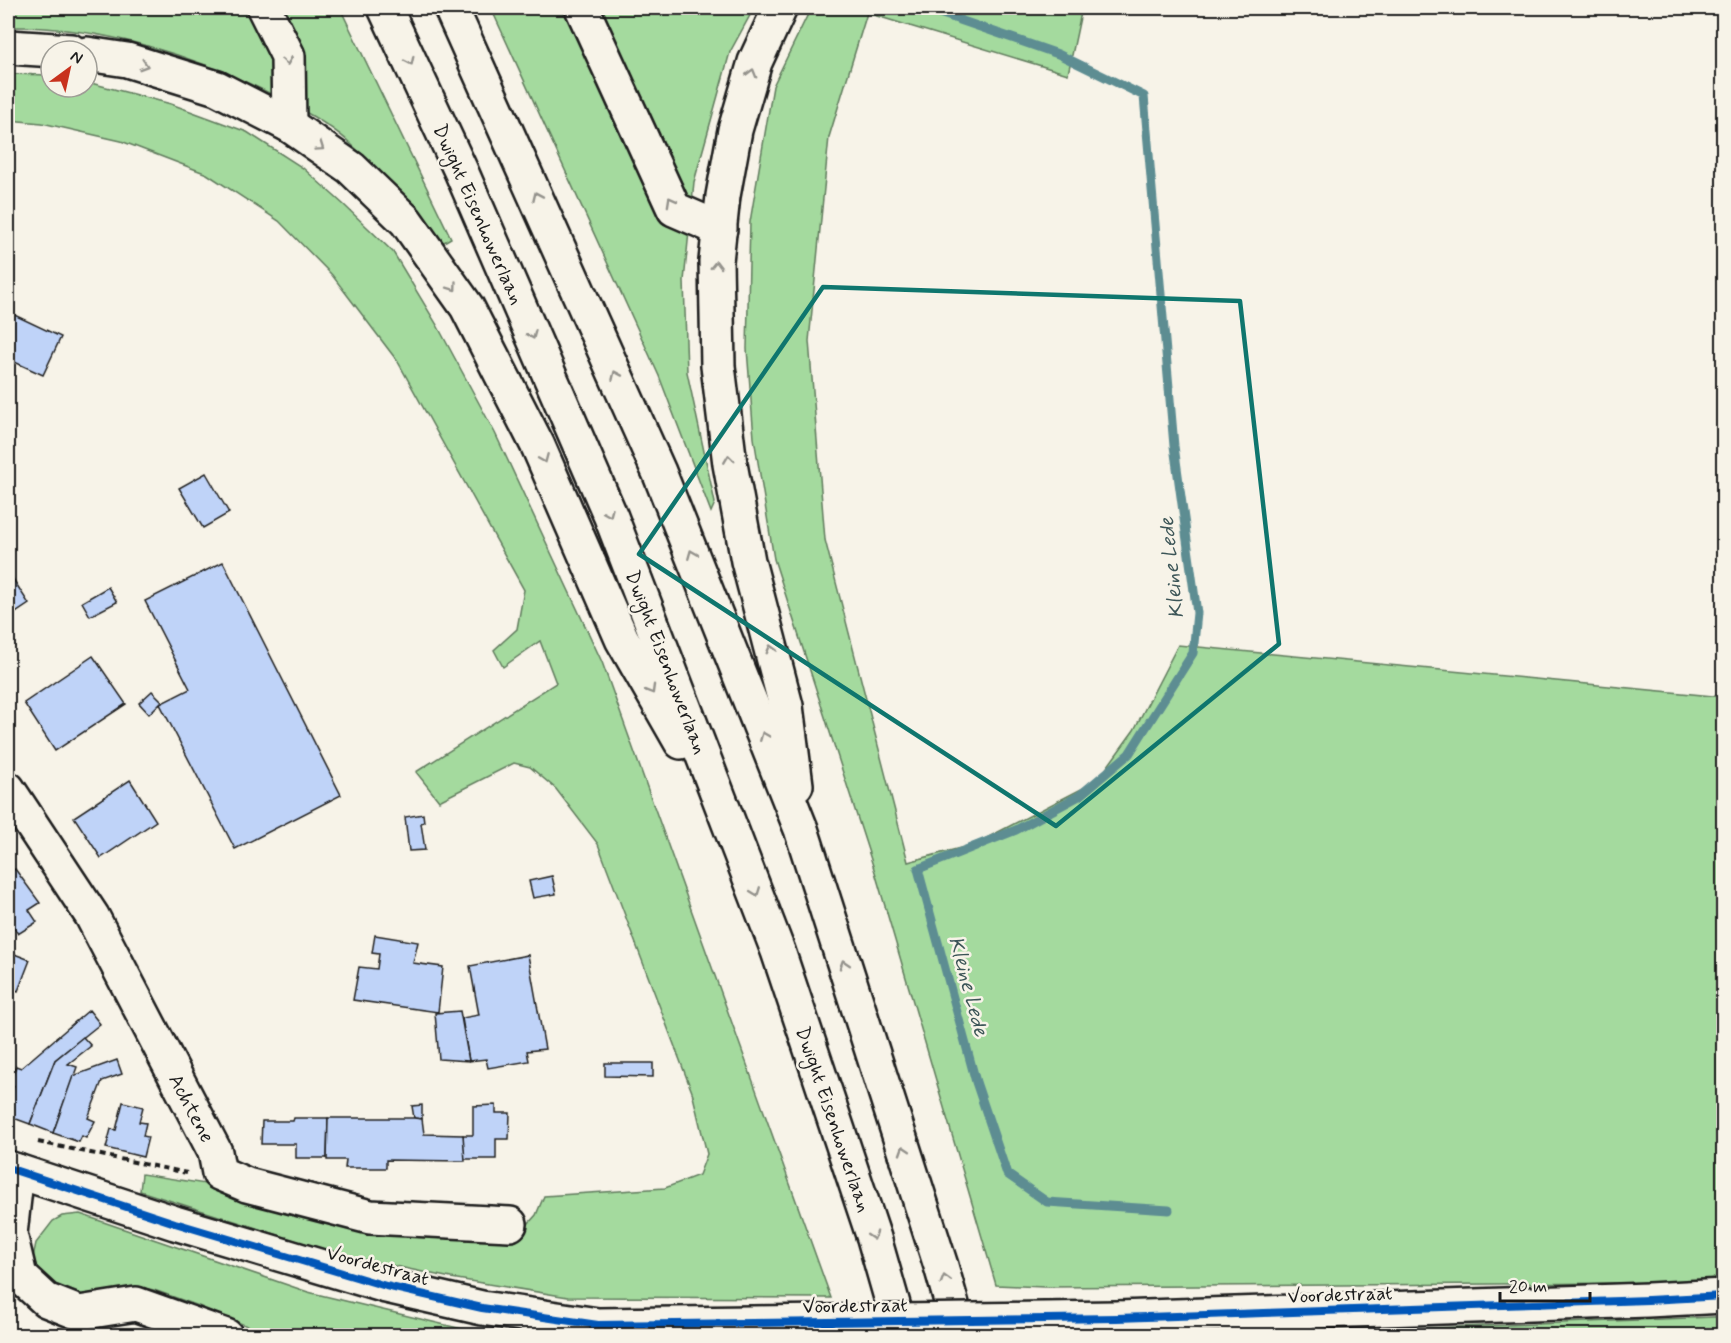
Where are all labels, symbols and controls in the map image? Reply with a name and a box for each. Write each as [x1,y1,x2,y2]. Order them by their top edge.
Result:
north arrow [39,39,99,99]
text: N [66,46,87,69]
one-way arrow [402,54,414,65]
one-way arrow [280,56,293,66]
one-way arrow [138,58,149,70]
one-way arrow [745,69,757,79]
street label: Dwight Eisenhowerlaan [425,120,530,310]
one-way arrow [313,140,324,151]
one-way arrow [532,192,544,203]
one-way arrow [667,197,678,207]
one-way arrow [710,260,723,269]
one-way arrow [446,280,457,291]
one-way arrow [525,328,537,339]
one-way arrow [611,370,623,381]
one-way arrow [537,453,549,464]
one-way arrow [724,454,736,464]
one-way arrow [602,507,614,518]
water label: Kleine Lede [1153,514,1191,620]
one-way arrow [687,549,699,560]
street label: Dwight Eisenhowerlaan [617,567,713,759]
one-way arrow [766,644,779,654]
one-way arrow [643,684,655,694]
one-way arrow [759,731,771,742]
one-way arrow [749,886,761,897]
water label: Kleine Lede [941,933,995,1040]
one-way arrow [839,959,851,970]
street label: Dwight Eisenhowerlaan [787,1023,877,1216]
street label: Achtene [161,1070,220,1148]
one-way arrow [899,1145,911,1156]
one-way arrow [866,1230,878,1241]
street label: Voordestraat [323,1240,432,1293]
scale bar [1500,1265,1590,1303]
one-way arrow [940,1274,952,1285]
text: 20 m [1509,1275,1547,1299]
street label: Voordestraat [1287,1280,1393,1311]
street label: Voordestraat [802,1292,908,1321]

